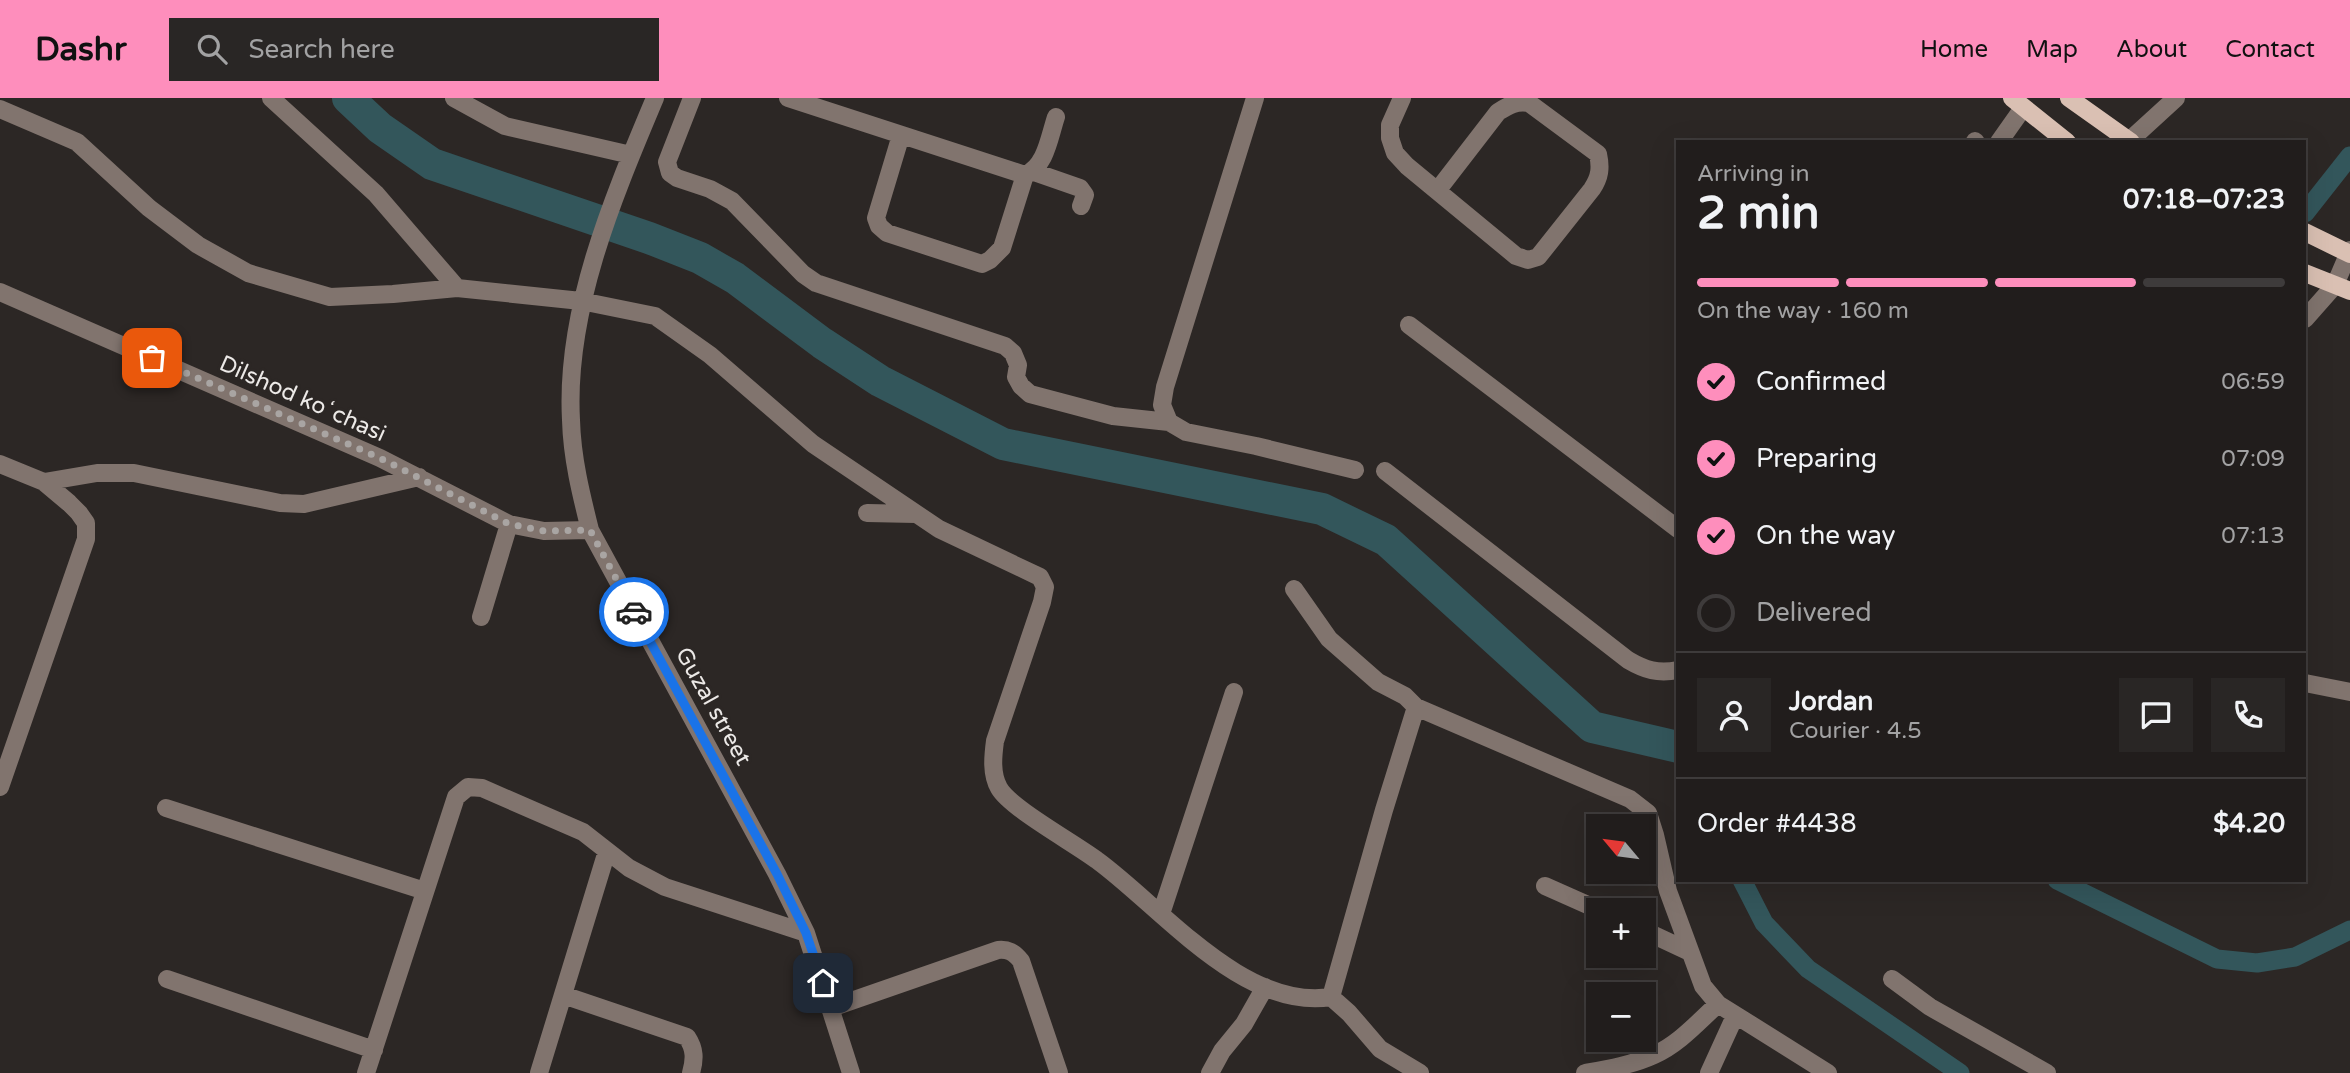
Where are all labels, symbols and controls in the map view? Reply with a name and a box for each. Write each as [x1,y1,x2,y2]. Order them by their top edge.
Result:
search box [169,18,659,81]
text: Dashr [35,30,127,69]
icon: search [193,30,231,68]
text: Search here [249,34,395,65]
text: Home [1920,35,1988,64]
text: Map [2026,35,2078,64]
text: About [2116,35,2187,64]
text: Contact [2225,35,2315,64]
text: Arriving in [1697,160,1810,188]
text: 07:18–07:23 [2123,184,2285,215]
text: 2 min [1697,186,1820,241]
text: On the way · 160 m [1697,297,1909,325]
pin [122,328,182,388]
icon: bag [133,339,171,377]
street label: Dilshod koʻchasi [215,350,390,448]
icon: check [1697,363,1735,401]
text: Confirmed [1756,366,1886,397]
text: 06:59 [2221,368,2285,396]
icon: check [1697,440,1735,478]
text: Preparing [1756,443,1877,474]
text: 07:09 [2221,445,2285,473]
icon: check [1697,517,1735,555]
text: On the way [1756,520,1896,551]
text: 07:13 [2221,522,2285,550]
courier [599,577,669,647]
icon: car [615,593,653,631]
text: Delivered [1756,597,1872,628]
street label: Guzal street [669,643,757,771]
button: person [1697,678,1771,752]
button: chat [2119,678,2193,752]
button: phone [2211,678,2285,752]
text: Jordan [1789,686,1873,717]
text: Courier · 4.5 [1789,717,1922,745]
text: Order #4438 [1697,808,1857,839]
text: $4.20 [2213,808,2285,839]
north arrow [1586,814,1656,884]
map controls [1586,814,1656,1052]
button: + [1586,898,1656,968]
pin [793,953,853,1013]
icon: home [804,964,842,1002]
button: − [1586,982,1656,1052]

